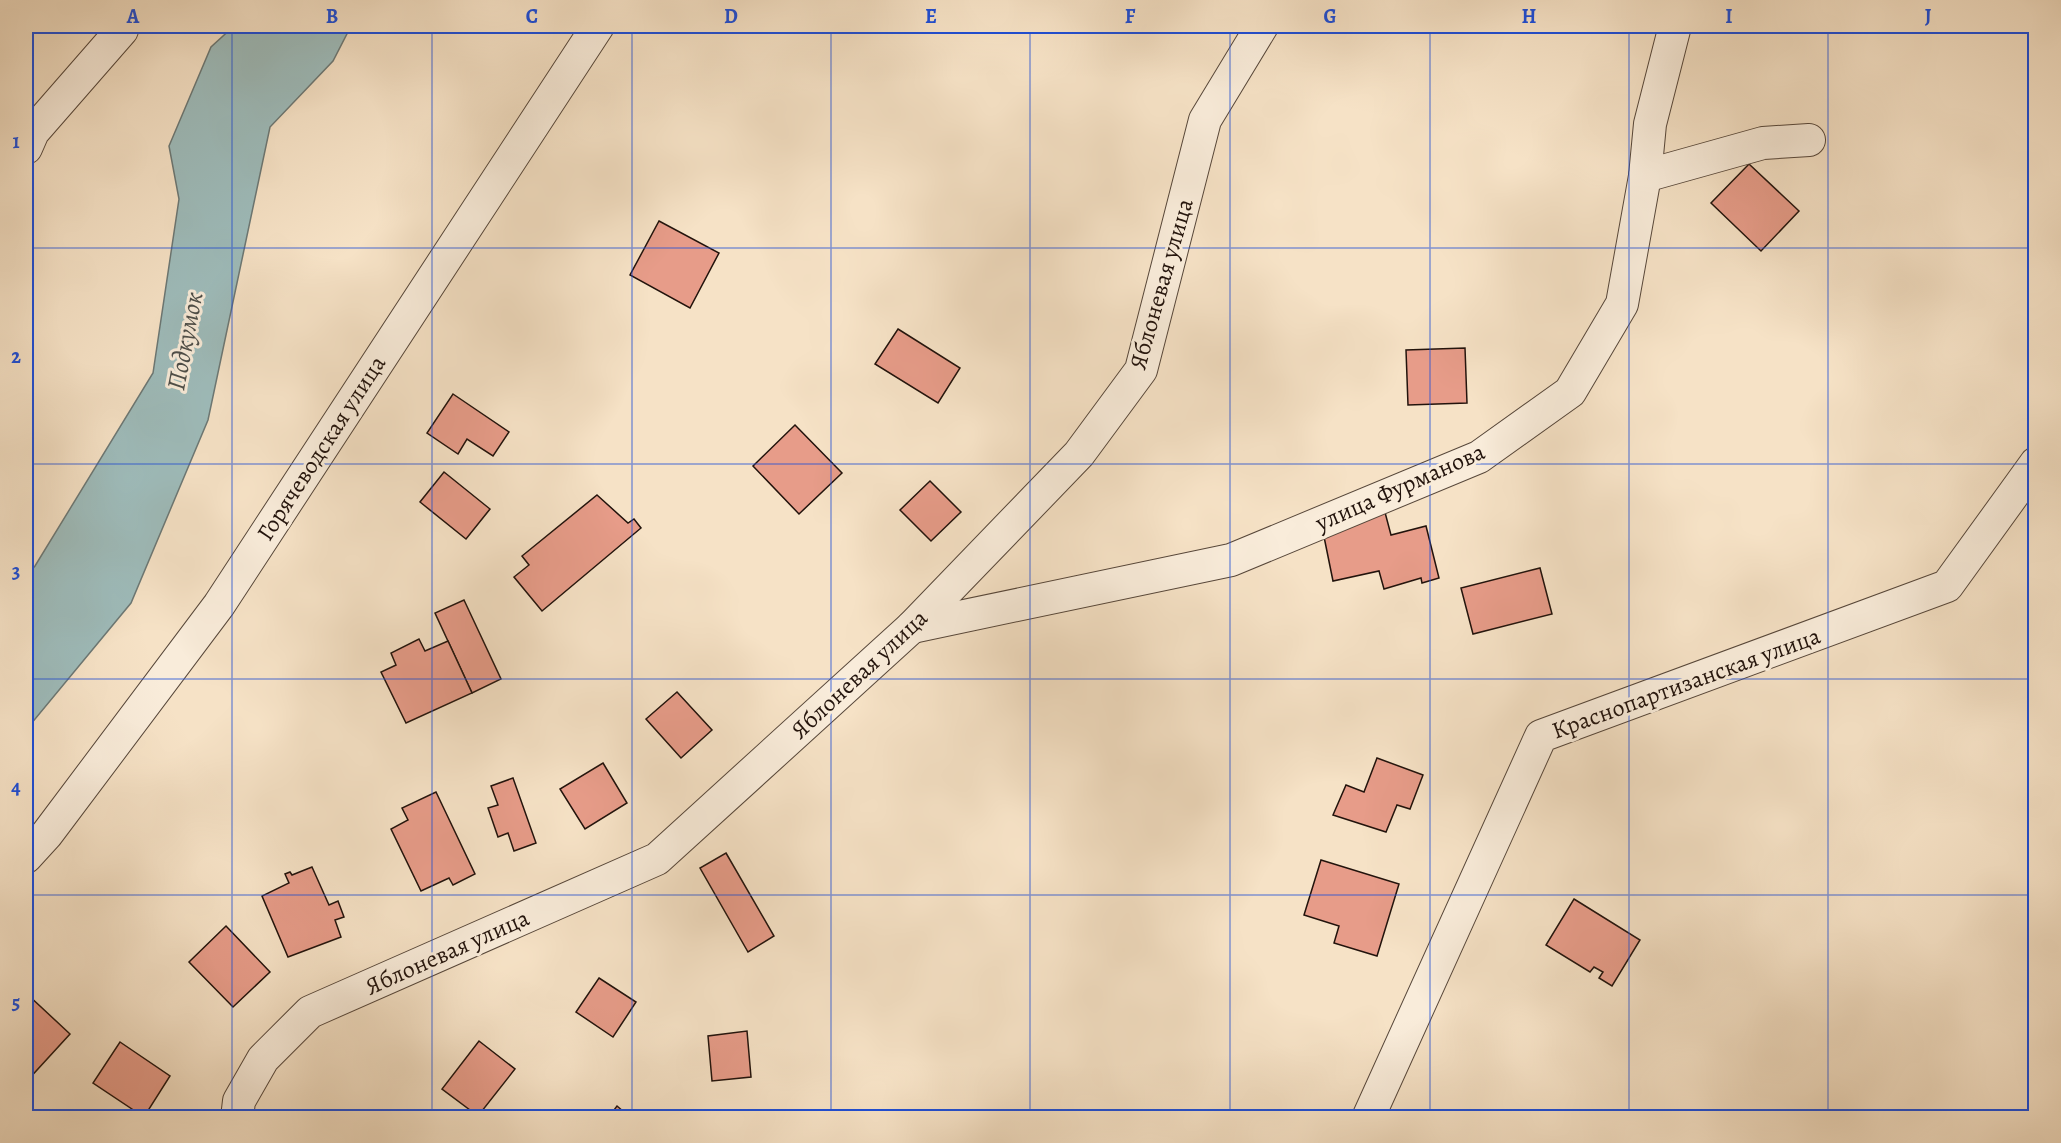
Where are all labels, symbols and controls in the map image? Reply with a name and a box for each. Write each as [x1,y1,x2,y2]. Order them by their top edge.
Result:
text: A [126,3,140,30]
text: B [326,3,338,30]
text: C [526,3,538,30]
text: D [724,3,738,30]
text: E [925,3,937,30]
text: F [1125,3,1136,30]
text: G [1323,3,1337,30]
text: H [1522,3,1537,30]
text: I [1725,3,1733,30]
text: J [1925,3,1932,30]
text: 1 [12,128,20,155]
street label: Яблоневая улица [1121,195,1201,373]
water label: Подкумок [158,289,212,393]
text: 2 [11,343,21,370]
street label: Горячеводская улица [249,349,393,547]
street label: улица Фурманова [1309,435,1490,539]
text: 3 [12,558,20,585]
street label: Яблоневая улица [784,602,934,746]
street label: Краснопартизанская улица [1547,619,1825,747]
text: 4 [11,774,21,801]
street label: Яблоневая улица [360,902,534,1002]
text: 5 [12,989,20,1016]

